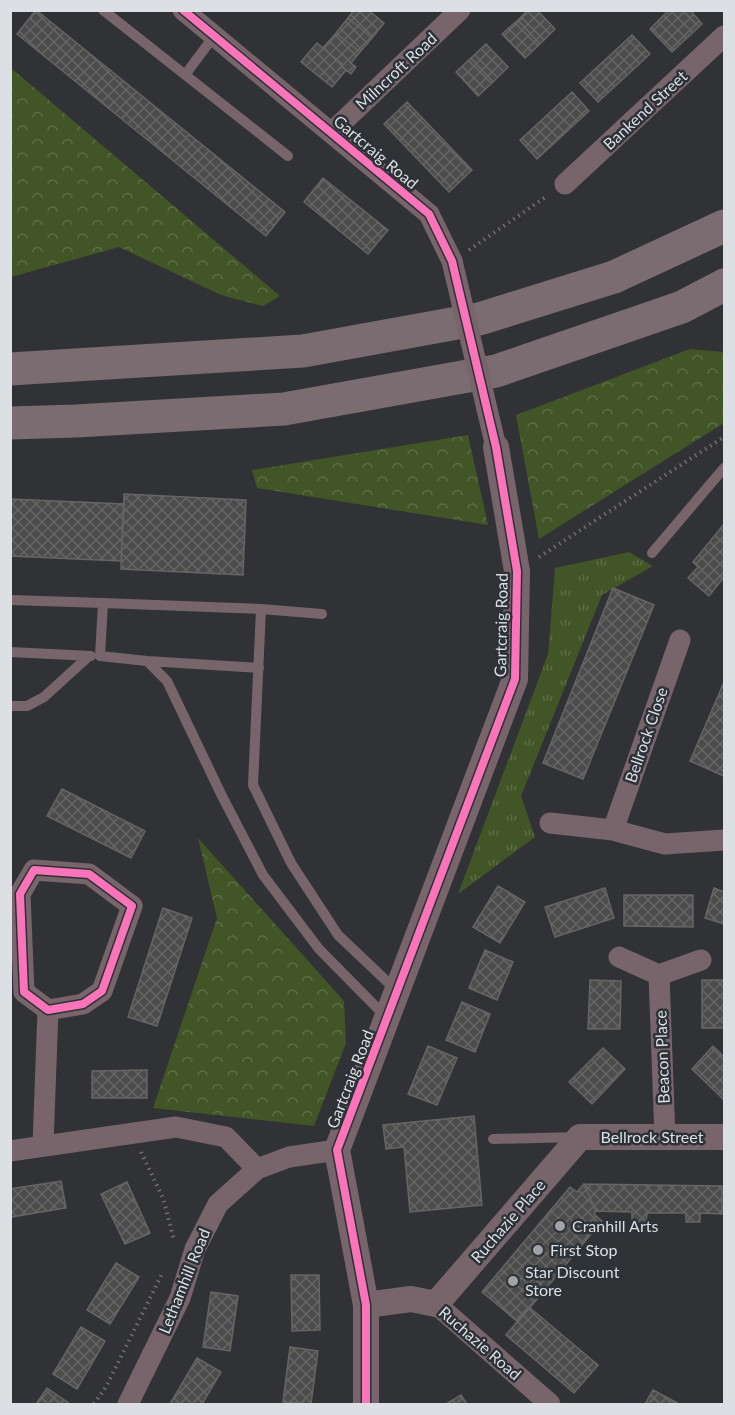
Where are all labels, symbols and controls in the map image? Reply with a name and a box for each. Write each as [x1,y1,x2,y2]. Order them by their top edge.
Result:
street label: Milncroft Road [351,28,440,113]
street label: Bankend Street [599,66,691,153]
street label: Gartcraig Road [330,111,422,192]
street label: Gartcraig Road [490,573,511,677]
street label: Bellrock Close [620,685,671,785]
street label: Beacon Place [650,1010,673,1104]
street label: Gartcraig Road [322,1027,377,1131]
street label: Bellrock Street [601,1127,704,1146]
street label: Ruchazie Place [466,1175,549,1266]
place label: Cranhill Arts [572,1216,658,1235]
marker: Cranhill Arts [553,1219,567,1233]
street label: Lethamhill Road [154,1225,213,1336]
place label: First Stop [550,1240,617,1259]
marker: First Stop [531,1243,545,1257]
place label: Star Discount Store [525,1262,620,1299]
marker: Star Discount Store [506,1274,520,1288]
street label: Ruchazie Road [436,1302,525,1383]

